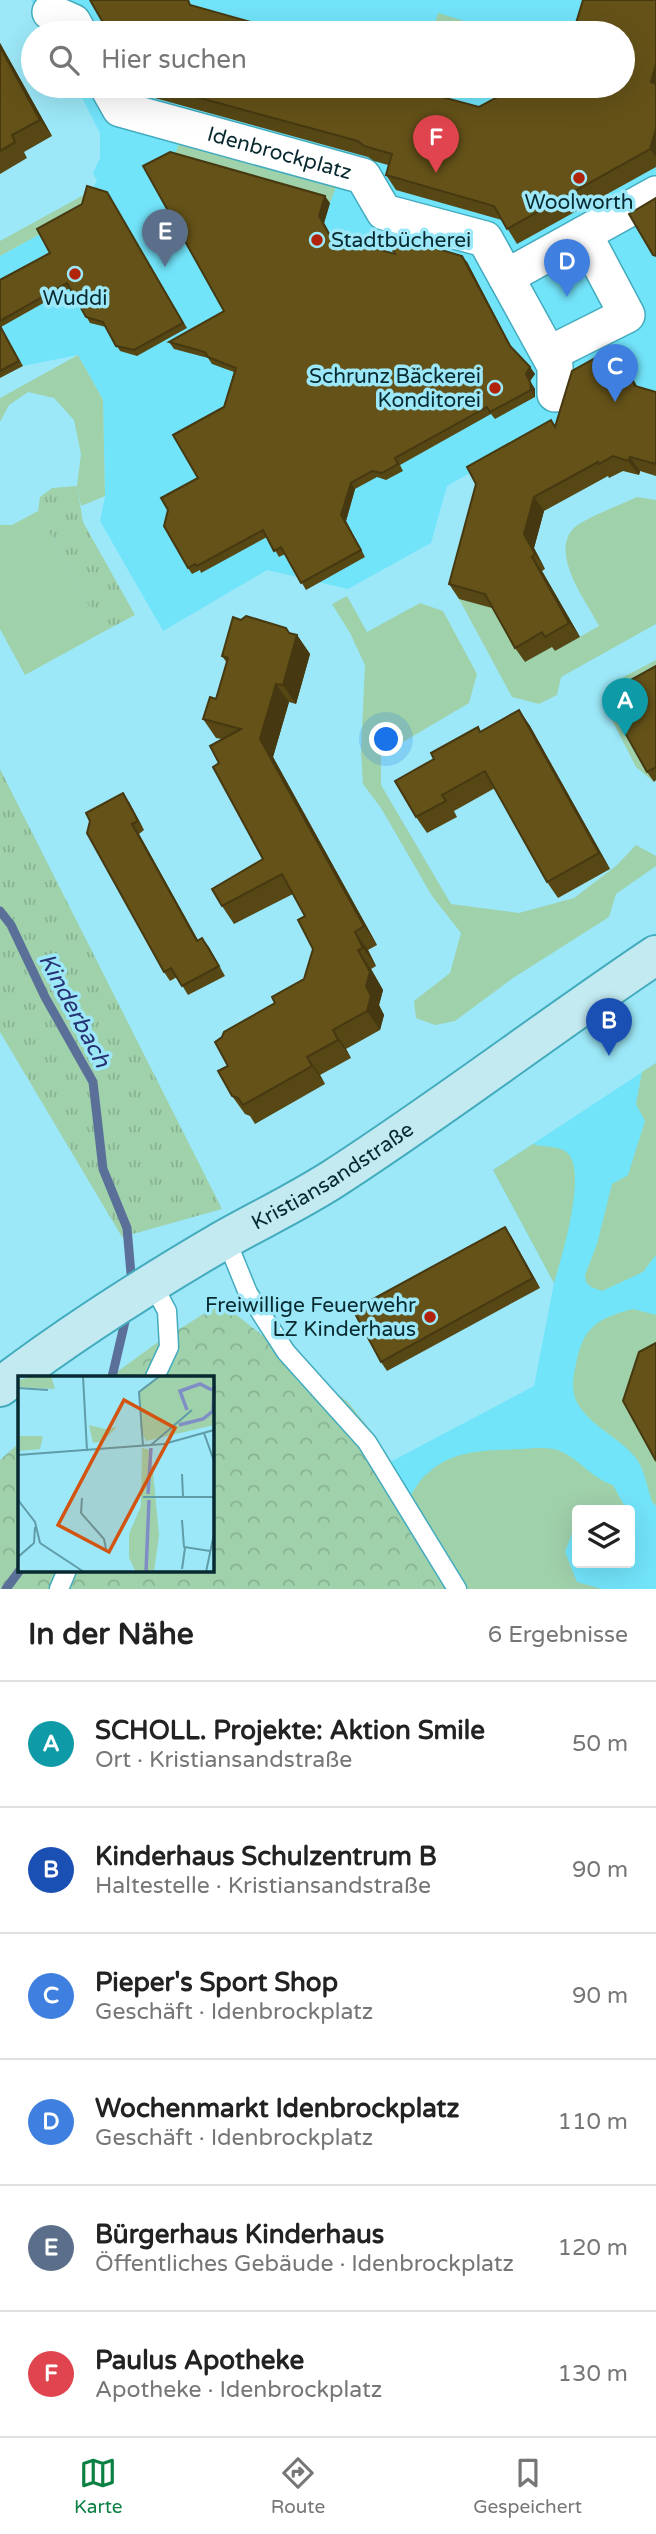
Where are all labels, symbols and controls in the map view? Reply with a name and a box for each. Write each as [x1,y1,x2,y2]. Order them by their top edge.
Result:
search box [21,21,635,98]
icon: search [45,41,83,79]
text: Hier suchen [101,44,247,75]
pin: F [413,115,459,173]
street label: Idenbrockplatz [205,122,354,185]
marker: Woolworth [571,170,587,186]
place label: Woolworth [524,190,634,215]
pin: E [142,209,188,267]
place label: Stadtbücherei [331,228,471,253]
marker: Stadtbücherei [309,232,325,248]
pin: D [544,239,590,297]
marker: Wuddi [67,266,83,282]
place label: Wuddi [43,286,107,311]
pin: C [592,344,638,402]
place label: Schrunz Bäckerei Konditorei [309,364,481,413]
marker: Schrunz Bäckerei Konditorei [487,380,503,396]
pin: A [602,678,648,736]
your location [369,722,403,756]
water label: Kinderbach [32,949,116,1073]
pin: B [586,998,632,1056]
street label: Kristiansandstraße [247,1117,418,1236]
place label: Freiwillige Feuerwehr LZ Kinderhaus [205,1293,416,1342]
marker: Freiwillige Feuerwehr LZ Kinderhaus [422,1309,438,1325]
inset map [18,1376,214,1572]
map controls [572,1505,635,1568]
button: layers [572,1505,635,1568]
text: In der Nähe [28,1616,194,1653]
text: 6 Ergebnisse [488,1621,628,1649]
text: SCHOLL. Projekte: Aktion Smile [95,1715,485,1746]
text: A [42,1730,60,1758]
text: 50 m [572,1730,628,1758]
text: Ort · Kristiansandstraße [95,1746,352,1774]
text: Kinderhaus Schulzentrum B [95,1841,437,1872]
text: B [43,1856,59,1884]
text: 90 m [572,1856,628,1884]
text: Haltestelle · Kristiansandstraße [95,1872,431,1900]
text: Pieper's Sport Shop [95,1967,338,1998]
text: C [43,1982,59,2010]
text: 90 m [572,1982,628,2010]
text: Geschäft · Idenbrockplatz [95,1998,373,2026]
text: Wochenmarkt Idenbrockplatz [95,2093,459,2124]
text: D [42,2108,60,2136]
text: 110 m [558,2108,628,2136]
text: Geschäft · Idenbrockplatz [95,2124,373,2152]
text: Bürgerhaus Kinderhaus [95,2219,384,2250]
text: E [44,2234,58,2262]
text: 120 m [558,2234,628,2262]
text: Öffentliches Gebäude · Idenbrockplatz [95,2250,514,2278]
text: Paulus Apotheke [95,2345,304,2376]
text: F [44,2360,58,2388]
text: 130 m [558,2360,628,2388]
text: Apotheke · Idenbrockplatz [95,2376,382,2404]
tab: Karte [74,2454,123,2518]
tab: Route [271,2454,325,2518]
tab: Gespeichert [473,2454,582,2518]

